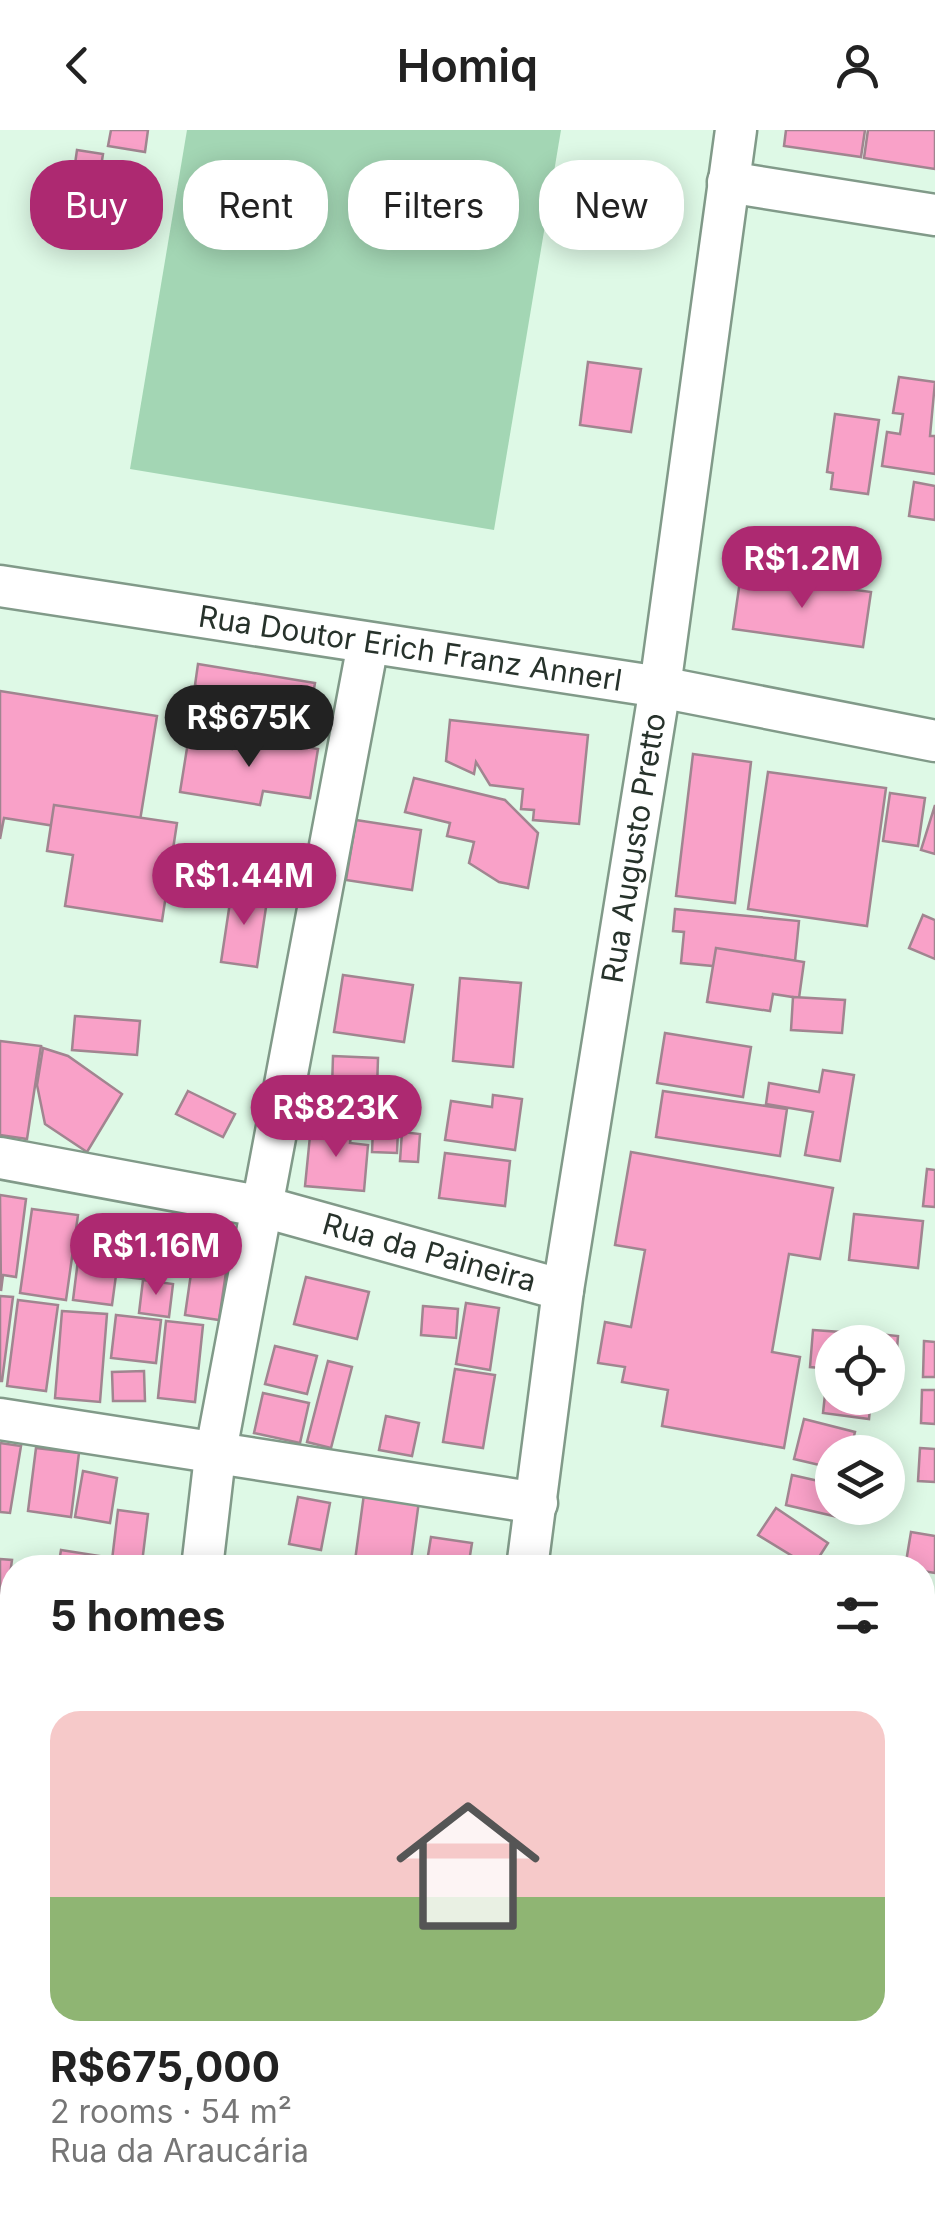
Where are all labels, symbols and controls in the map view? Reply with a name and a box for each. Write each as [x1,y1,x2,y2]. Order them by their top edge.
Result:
icon: back [50,38,105,93]
text: Homiq [397,38,538,93]
icon: person [830,38,885,93]
chip: Buy [30,160,163,250]
chip: Rent [183,160,328,250]
chip: Filters [348,160,519,250]
chip: New [539,160,684,250]
pin: R$1.2M [721,526,883,611]
text: R$1.2M [744,539,860,578]
street label: Rua Doutor Erich Franz Annerl [196,598,625,698]
pin: R$675K [168,685,330,770]
text: R$675K [187,698,311,737]
street label: Rua Augusto Pretto [594,710,673,985]
pin: R$1.44M [152,843,336,928]
text: R$1.44M [174,856,314,895]
pin: R$823K [255,1075,417,1160]
text: R$823K [273,1088,399,1127]
street label: Rua da Paineira [319,1205,540,1299]
pin: R$1.16M [64,1213,248,1298]
text: R$1.16M [92,1226,220,1265]
map controls [815,1325,905,1525]
button: locate [815,1325,905,1415]
button: layers [815,1435,905,1525]
icon: filters [830,1588,885,1643]
text: 5 homes [50,1590,226,1641]
icon: home [378,1776,558,1956]
text: R$675,000 [50,2041,280,2092]
text: 2 rooms · 54 m² [50,2092,292,2131]
text: Rua da Araucária [50,2131,309,2170]

